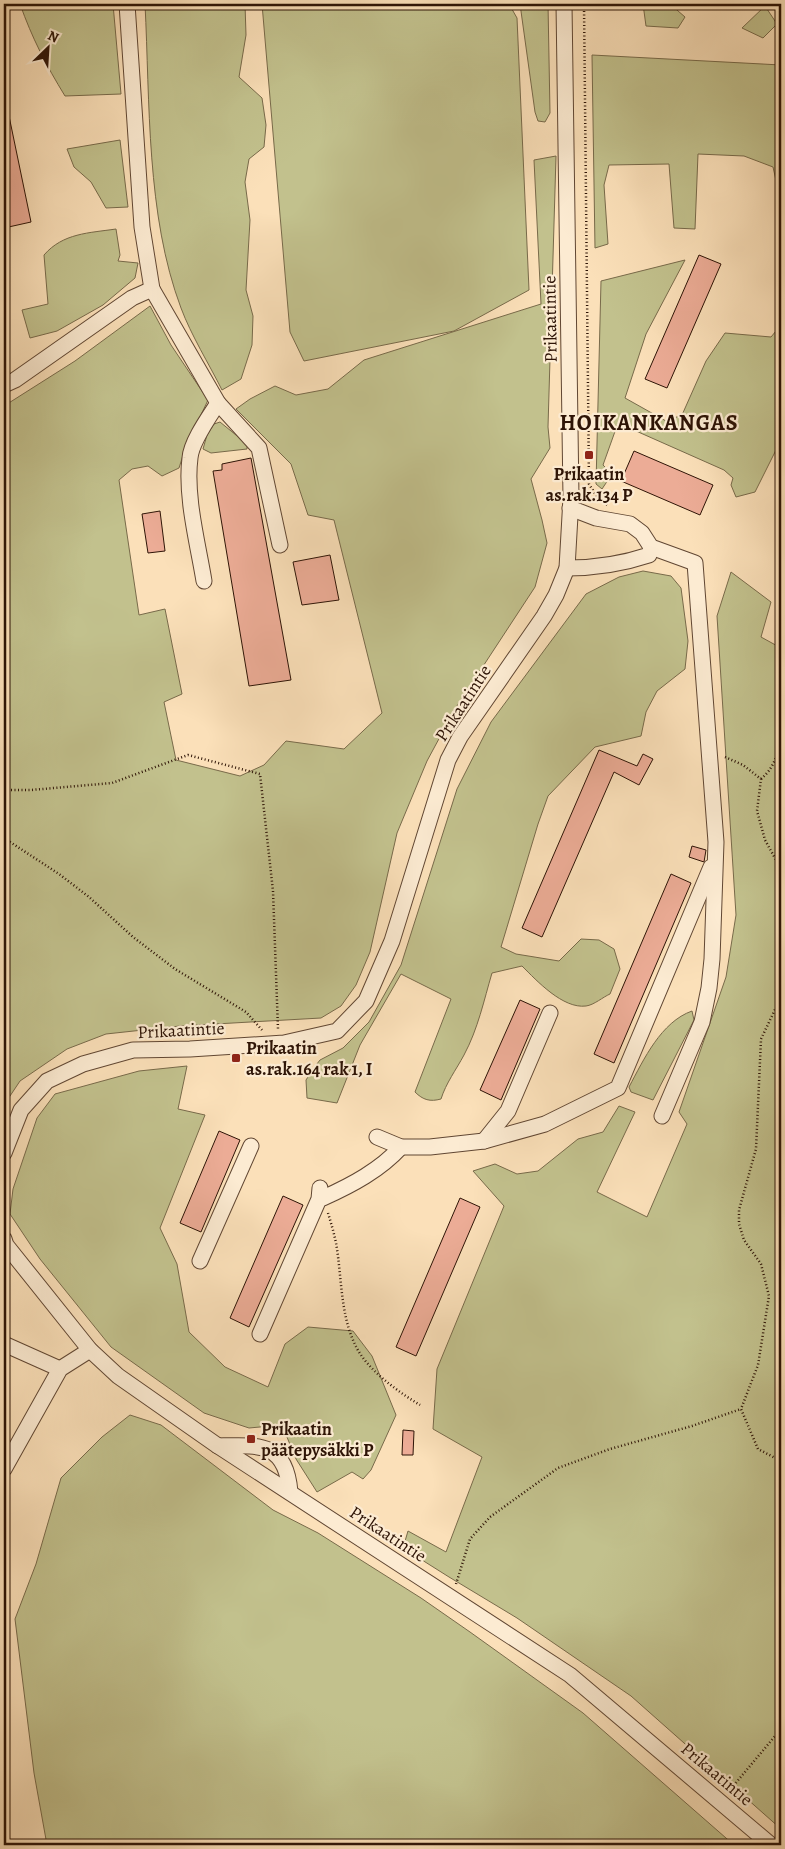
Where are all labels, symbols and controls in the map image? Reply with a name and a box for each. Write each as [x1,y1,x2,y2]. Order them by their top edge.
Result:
north arrow [22,22,72,72]
text: N [45,26,62,47]
street label: Prikaatintie [537,275,563,363]
district label: HOIKANKANGAS [559,408,739,438]
marker: Prikaatin as.rak.134 P [583,449,595,461]
place label: Prikaatin as.rak.134 P [546,462,633,507]
street label: Prikaatintie [429,660,497,746]
street label: Prikaatintie [137,1016,225,1044]
place label: Prikaatin as.rak.164 rak 1, I [246,1036,372,1081]
marker: Prikaatin as.rak.164 rak 1, I [230,1052,242,1064]
place label: Prikaatin päätepysäkki P [261,1417,374,1462]
marker: Prikaatin päätepysäkki P [245,1433,257,1445]
street label: Prikaatintie [345,1500,431,1568]
street label: Prikaatintie [676,1737,758,1811]

